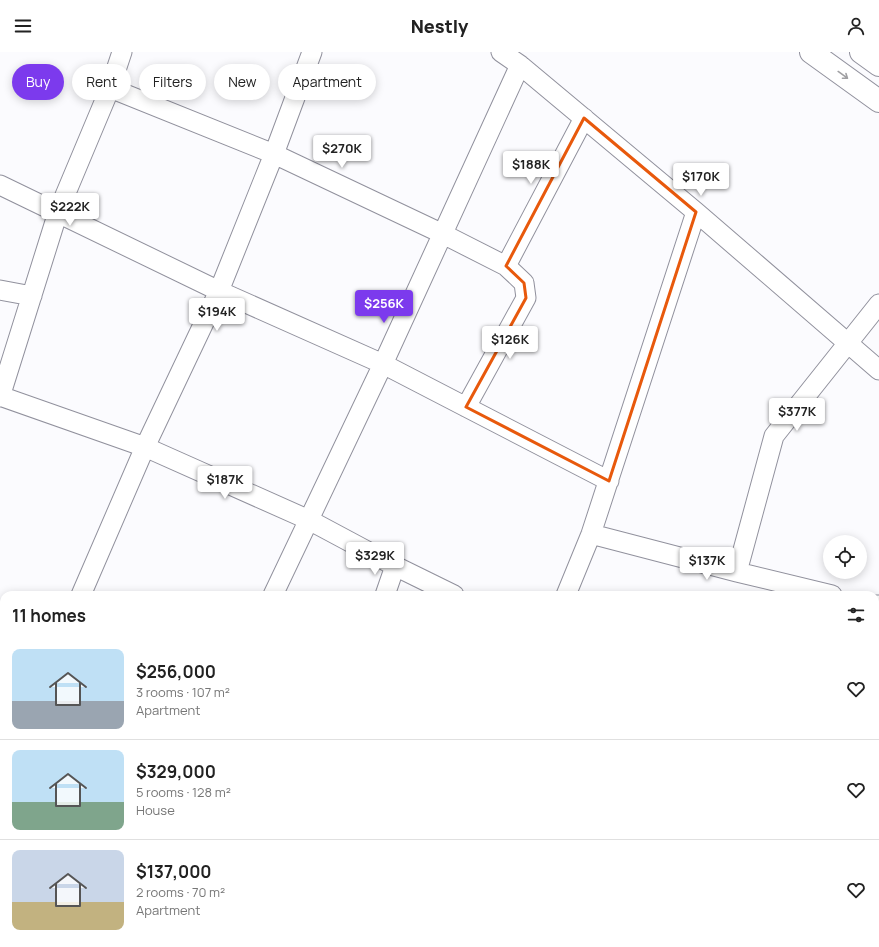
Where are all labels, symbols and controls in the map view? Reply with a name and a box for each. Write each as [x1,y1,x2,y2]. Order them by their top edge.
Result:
text: Nestly [411,14,468,38]
icon: menu [12,15,34,37]
icon: person [845,15,867,37]
chip: Buy [12,64,64,100]
chip: Rent [72,64,131,100]
chip: Filters [139,64,206,100]
chip: New [214,64,270,100]
chip: Apartment [278,64,376,100]
one-way arrow [837,71,848,79]
pin: $270K [314,135,370,169]
text: $270K [322,139,362,157]
pin: $188K [503,151,559,185]
text: $188K [512,155,550,173]
pin: $170K [673,163,729,197]
text: $170K [682,167,720,185]
pin: $222K [42,193,98,227]
text: $222K [50,197,90,215]
pin: $256K [356,290,412,324]
text: $256K [364,294,404,312]
pin: $194K [189,298,245,332]
text: $194K [198,302,236,320]
pin: $126K [482,326,538,360]
text: $126K [491,330,529,348]
pin: $377K [769,398,825,432]
text: $377K [778,402,816,420]
pin: $187K [197,466,253,500]
text: $187K [206,470,244,488]
map controls [823,535,867,579]
button: locate [823,535,867,579]
pin: $329K [347,542,403,576]
text: $329K [355,546,395,564]
pin: $137K [679,547,735,581]
text: $137K [689,551,725,569]
text: 11 homes [12,604,86,627]
icon: filters [845,604,867,626]
text: $256,000 [136,660,216,683]
icon: home [44,665,92,713]
icon: heart [845,678,867,700]
text: 3 rooms · 107 m² [136,683,230,701]
text: Apartment [136,701,200,719]
text: $329,000 [136,760,216,783]
icon: home [44,766,92,814]
icon: heart [845,779,867,801]
text: 5 rooms · 128 m² [136,783,231,801]
text: House [136,801,175,819]
text: $137,000 [136,860,212,883]
icon: home [44,866,92,914]
icon: heart [845,879,867,901]
text: 2 rooms · 70 m² [136,883,225,901]
text: Apartment [136,901,200,919]

